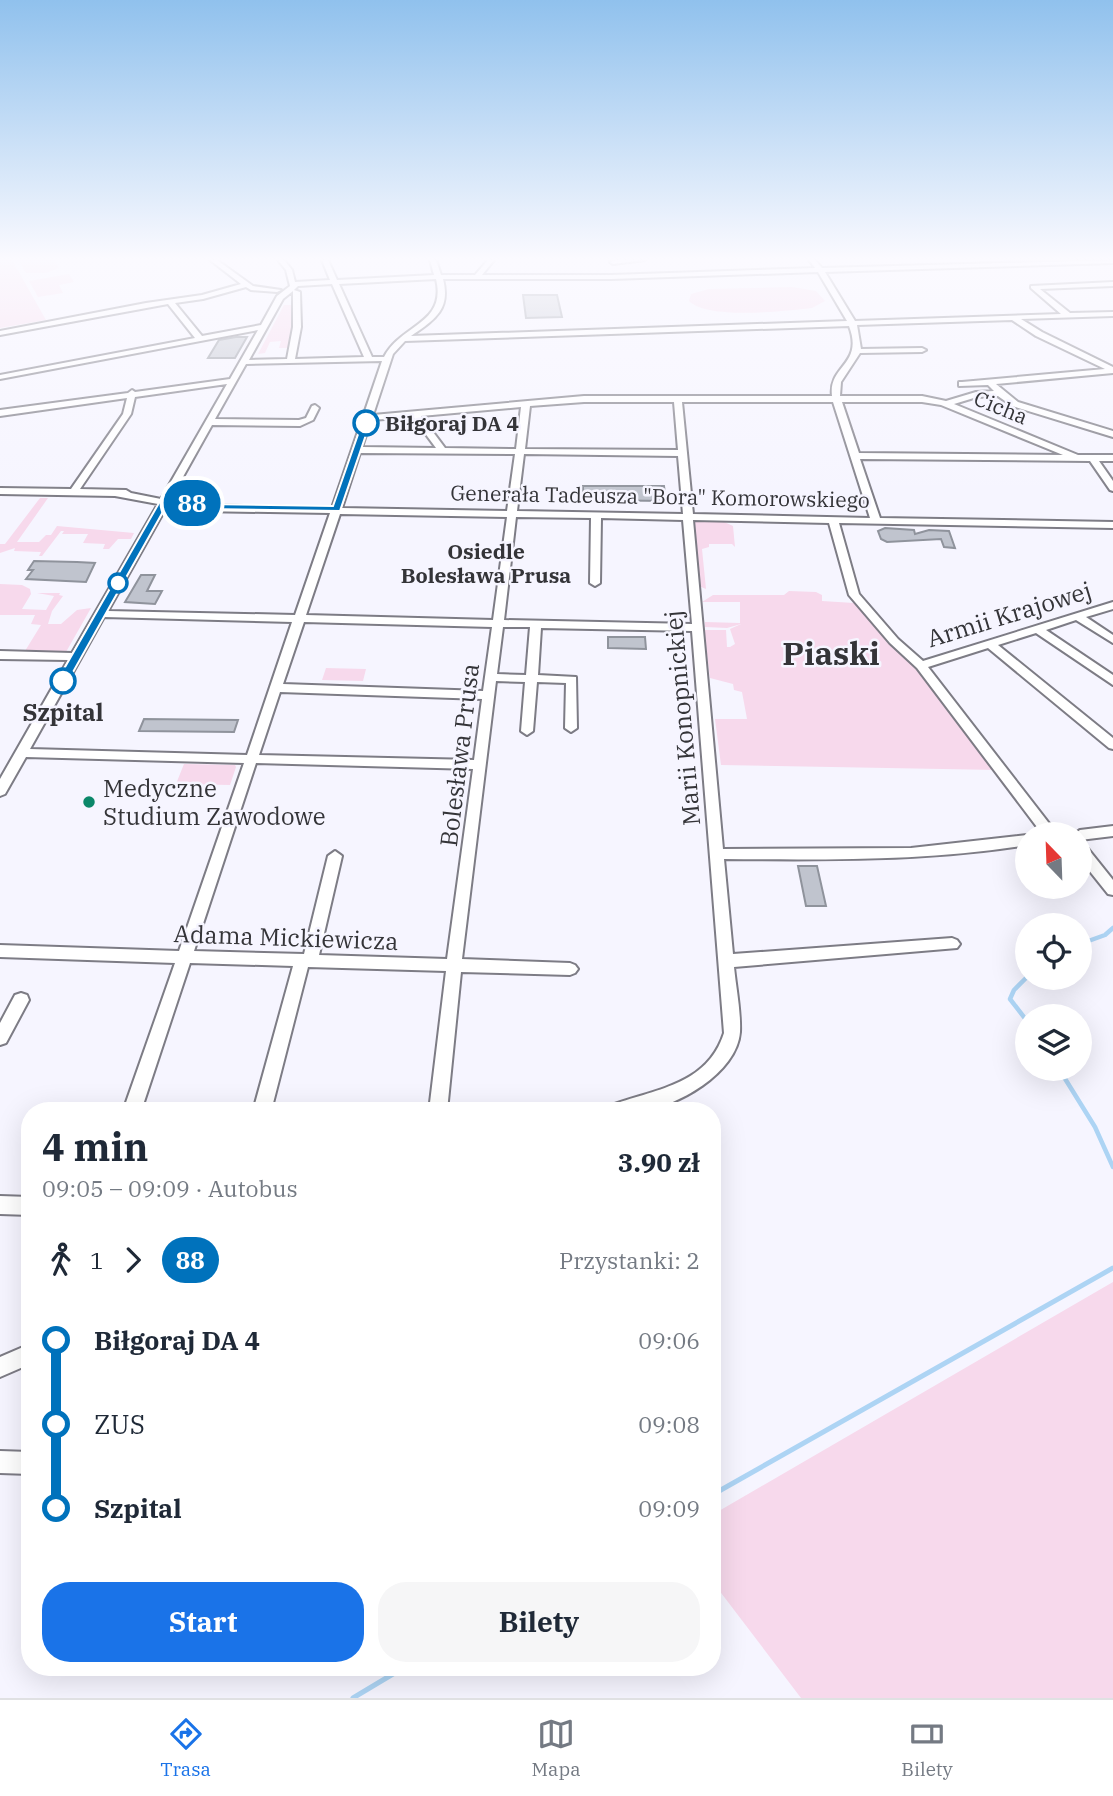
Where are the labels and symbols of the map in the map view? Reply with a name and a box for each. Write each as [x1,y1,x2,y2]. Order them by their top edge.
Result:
street label: Cicha [970,384,1032,430]
place label: Biłgoraj DA 4 [385,409,519,437]
marker: Biłgoraj DA 4 [353,410,379,436]
street label: Generała Tadeusza "Bora" Komorowskiego [450,478,870,514]
line badge: 88 [160,480,224,526]
district label: Osiedle Bolesława Prusa [401,537,571,589]
unlabelled marker [108,573,128,593]
street label: Armii Krajowej [923,574,1095,654]
street label: Marii Konopnickiej [657,609,707,827]
district label: Piaski [782,632,880,674]
street label: Bolesława Prusa [432,662,486,848]
marker: Szpital [50,668,76,694]
place label: Szpital [23,696,104,728]
place label: Medyczne Studium Zawodowe [103,772,326,832]
marker: Medyczne Studium Zawodowe [81,794,97,810]
north arrow [1015,822,1092,900]
street label: Adama Mickiewicza [173,917,399,957]

